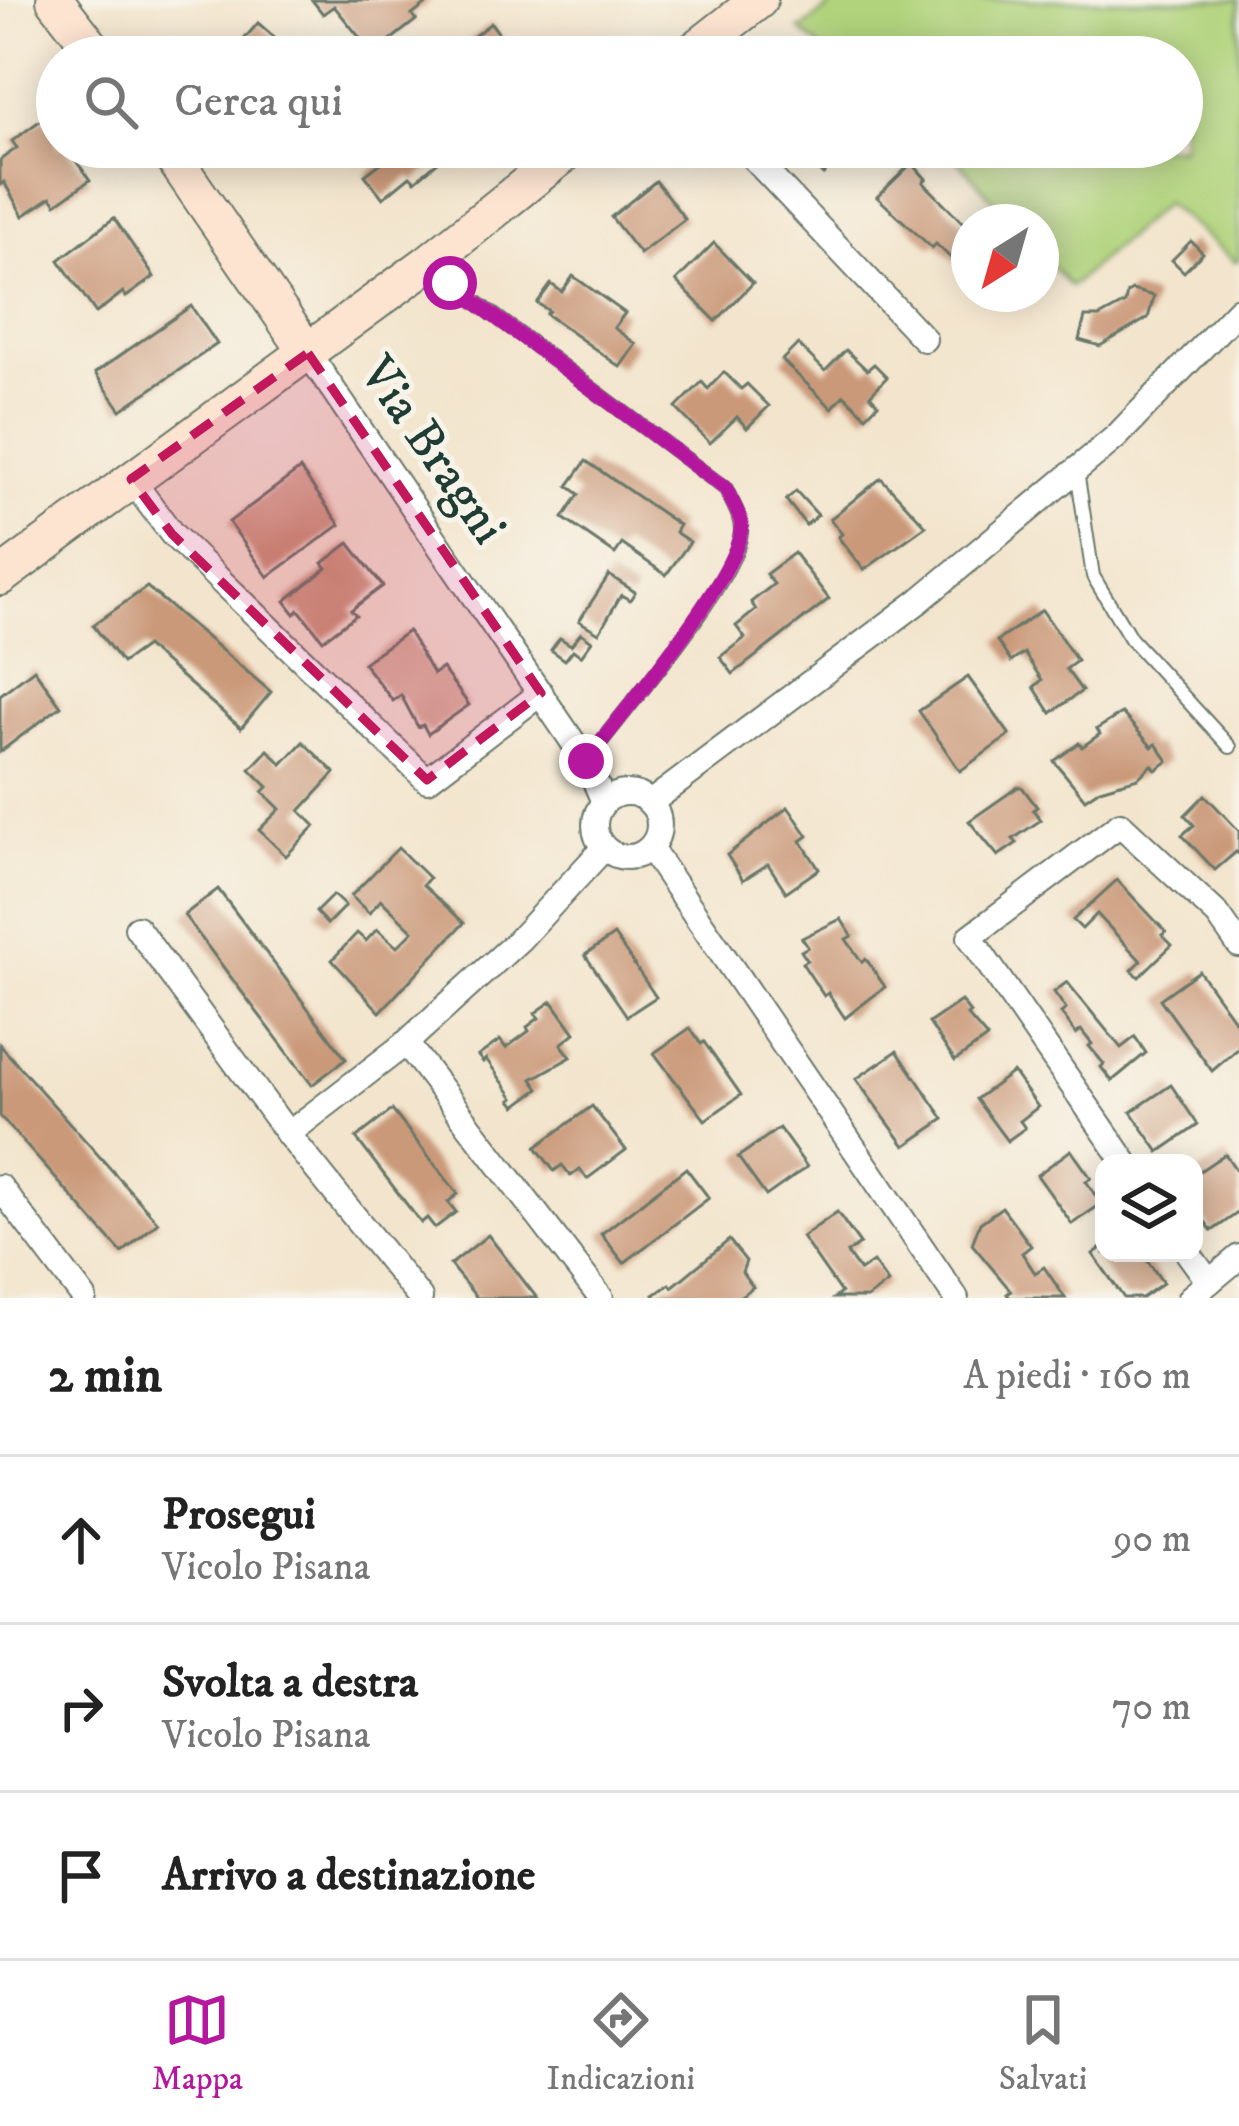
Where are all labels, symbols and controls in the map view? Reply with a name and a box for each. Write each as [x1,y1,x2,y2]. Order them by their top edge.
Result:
search box [36,36,1203,168]
icon: search [78,69,144,135]
text: Cerca qui [174,74,343,130]
north arrow [951,204,1059,312]
route start [423,256,477,310]
street label: Via Bragni [344,344,520,557]
route end [559,734,613,788]
map controls [1095,1154,1203,1262]
button: layers [1095,1154,1203,1262]
text: 2 min [48,1344,162,1408]
text: A piedi · 160 m [963,1352,1191,1401]
text: Prosegui [162,1487,316,1543]
icon: ahead [48,1507,114,1573]
text: 90 m [1113,1515,1191,1564]
text: Vicolo Pisana [162,1543,370,1592]
text: Svolta a destra [162,1655,418,1711]
icon: right [48,1675,114,1741]
text: 70 m [1112,1683,1191,1732]
text: Vicolo Pisana [162,1711,370,1760]
icon: arrive [48,1843,114,1909]
text: Arrivo a destinazione [162,1848,535,1904]
tab: Mappa [152,1987,243,2100]
tab: Indicazioni [547,1987,695,2100]
tab: Salvati [999,1987,1087,2100]

